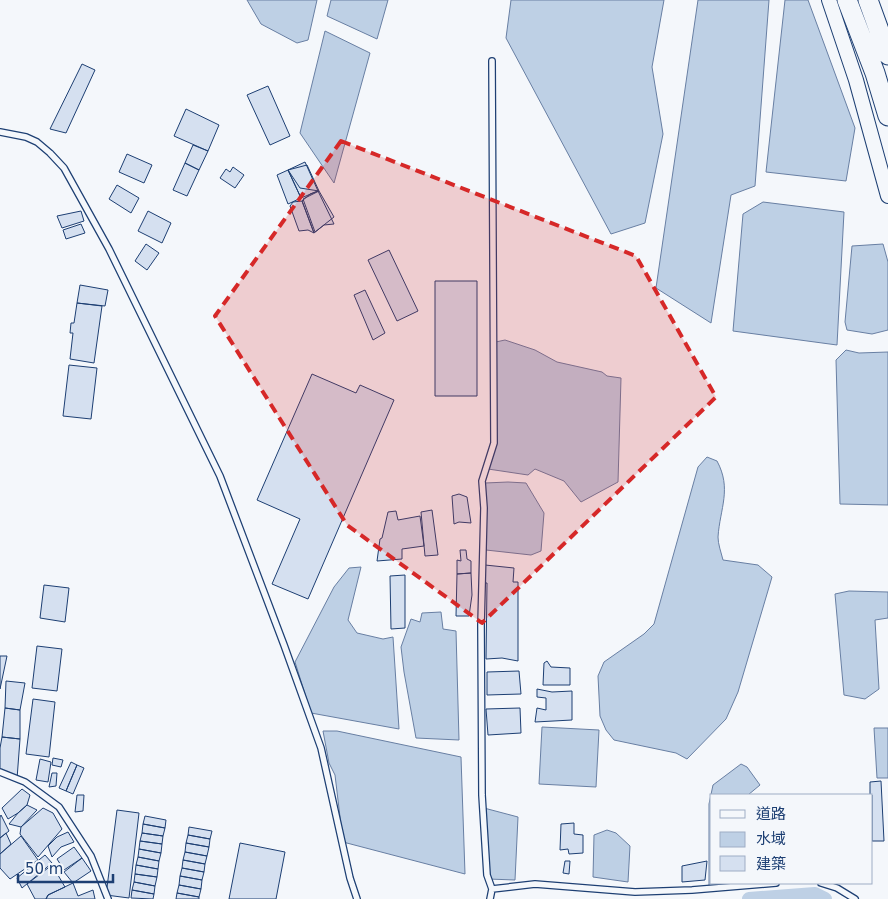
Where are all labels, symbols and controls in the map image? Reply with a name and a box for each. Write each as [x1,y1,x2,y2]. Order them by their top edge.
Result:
legend [710,794,873,884]
text: 道路 [756,805,786,823]
text: 水域 [756,830,786,848]
scale bar [18,852,112,884]
text: 建築 [756,855,786,873]
text: 50 m [25,860,63,878]

